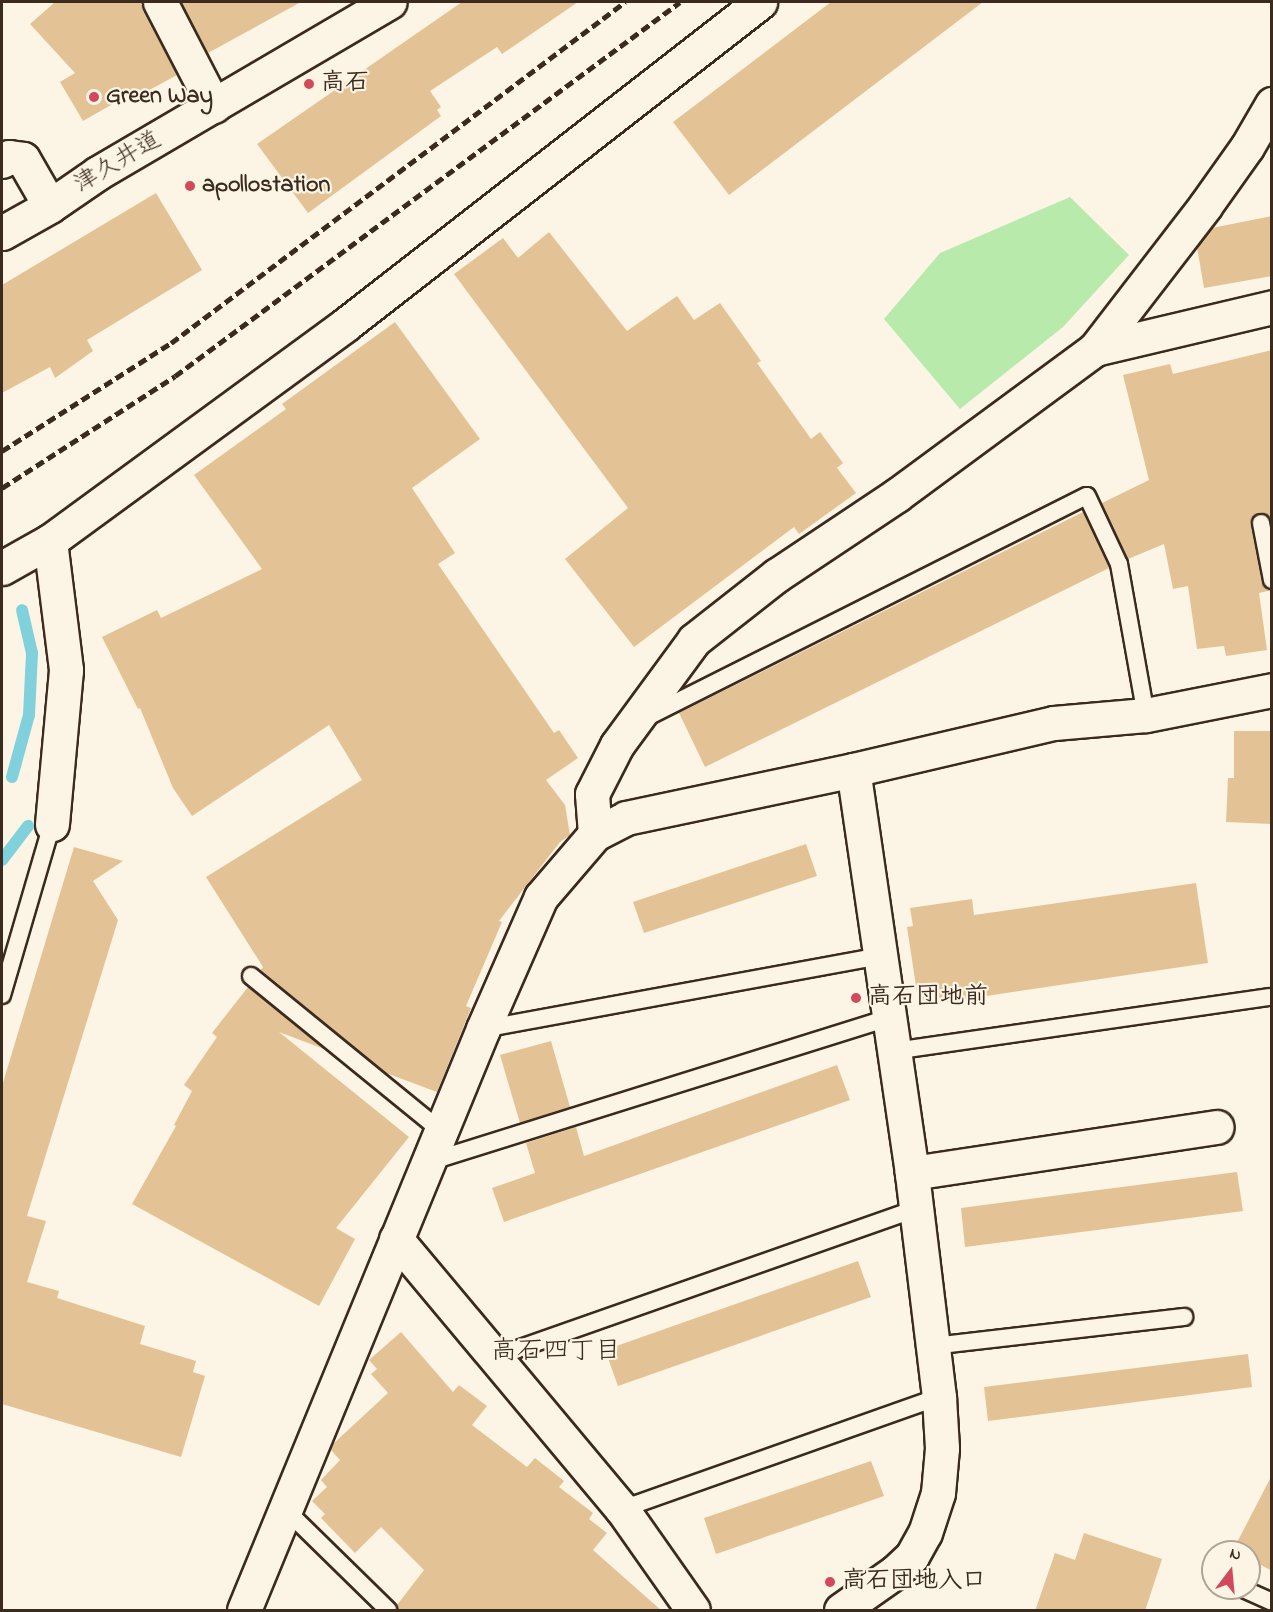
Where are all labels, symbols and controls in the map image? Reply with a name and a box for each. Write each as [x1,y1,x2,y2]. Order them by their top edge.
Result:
place label: 高石 [321,70,369,98]
marker: 高石 [302,77,316,91]
place label: Green Way [106,83,213,111]
marker: Green Way [87,90,101,104]
street label: 津久井道 [69,126,167,200]
place label: apollostation [202,172,330,200]
marker: apollostation [183,179,197,193]
place label: 高石団地前 [868,984,988,1012]
marker: 高石団地前 [849,991,863,1005]
district label: 高石四丁目 [491,1337,621,1369]
north arrow [1201,1540,1261,1600]
text: N [1227,1542,1244,1568]
place label: 高石団地入口 [842,1568,986,1596]
marker: 高石団地入口 [823,1575,837,1589]

